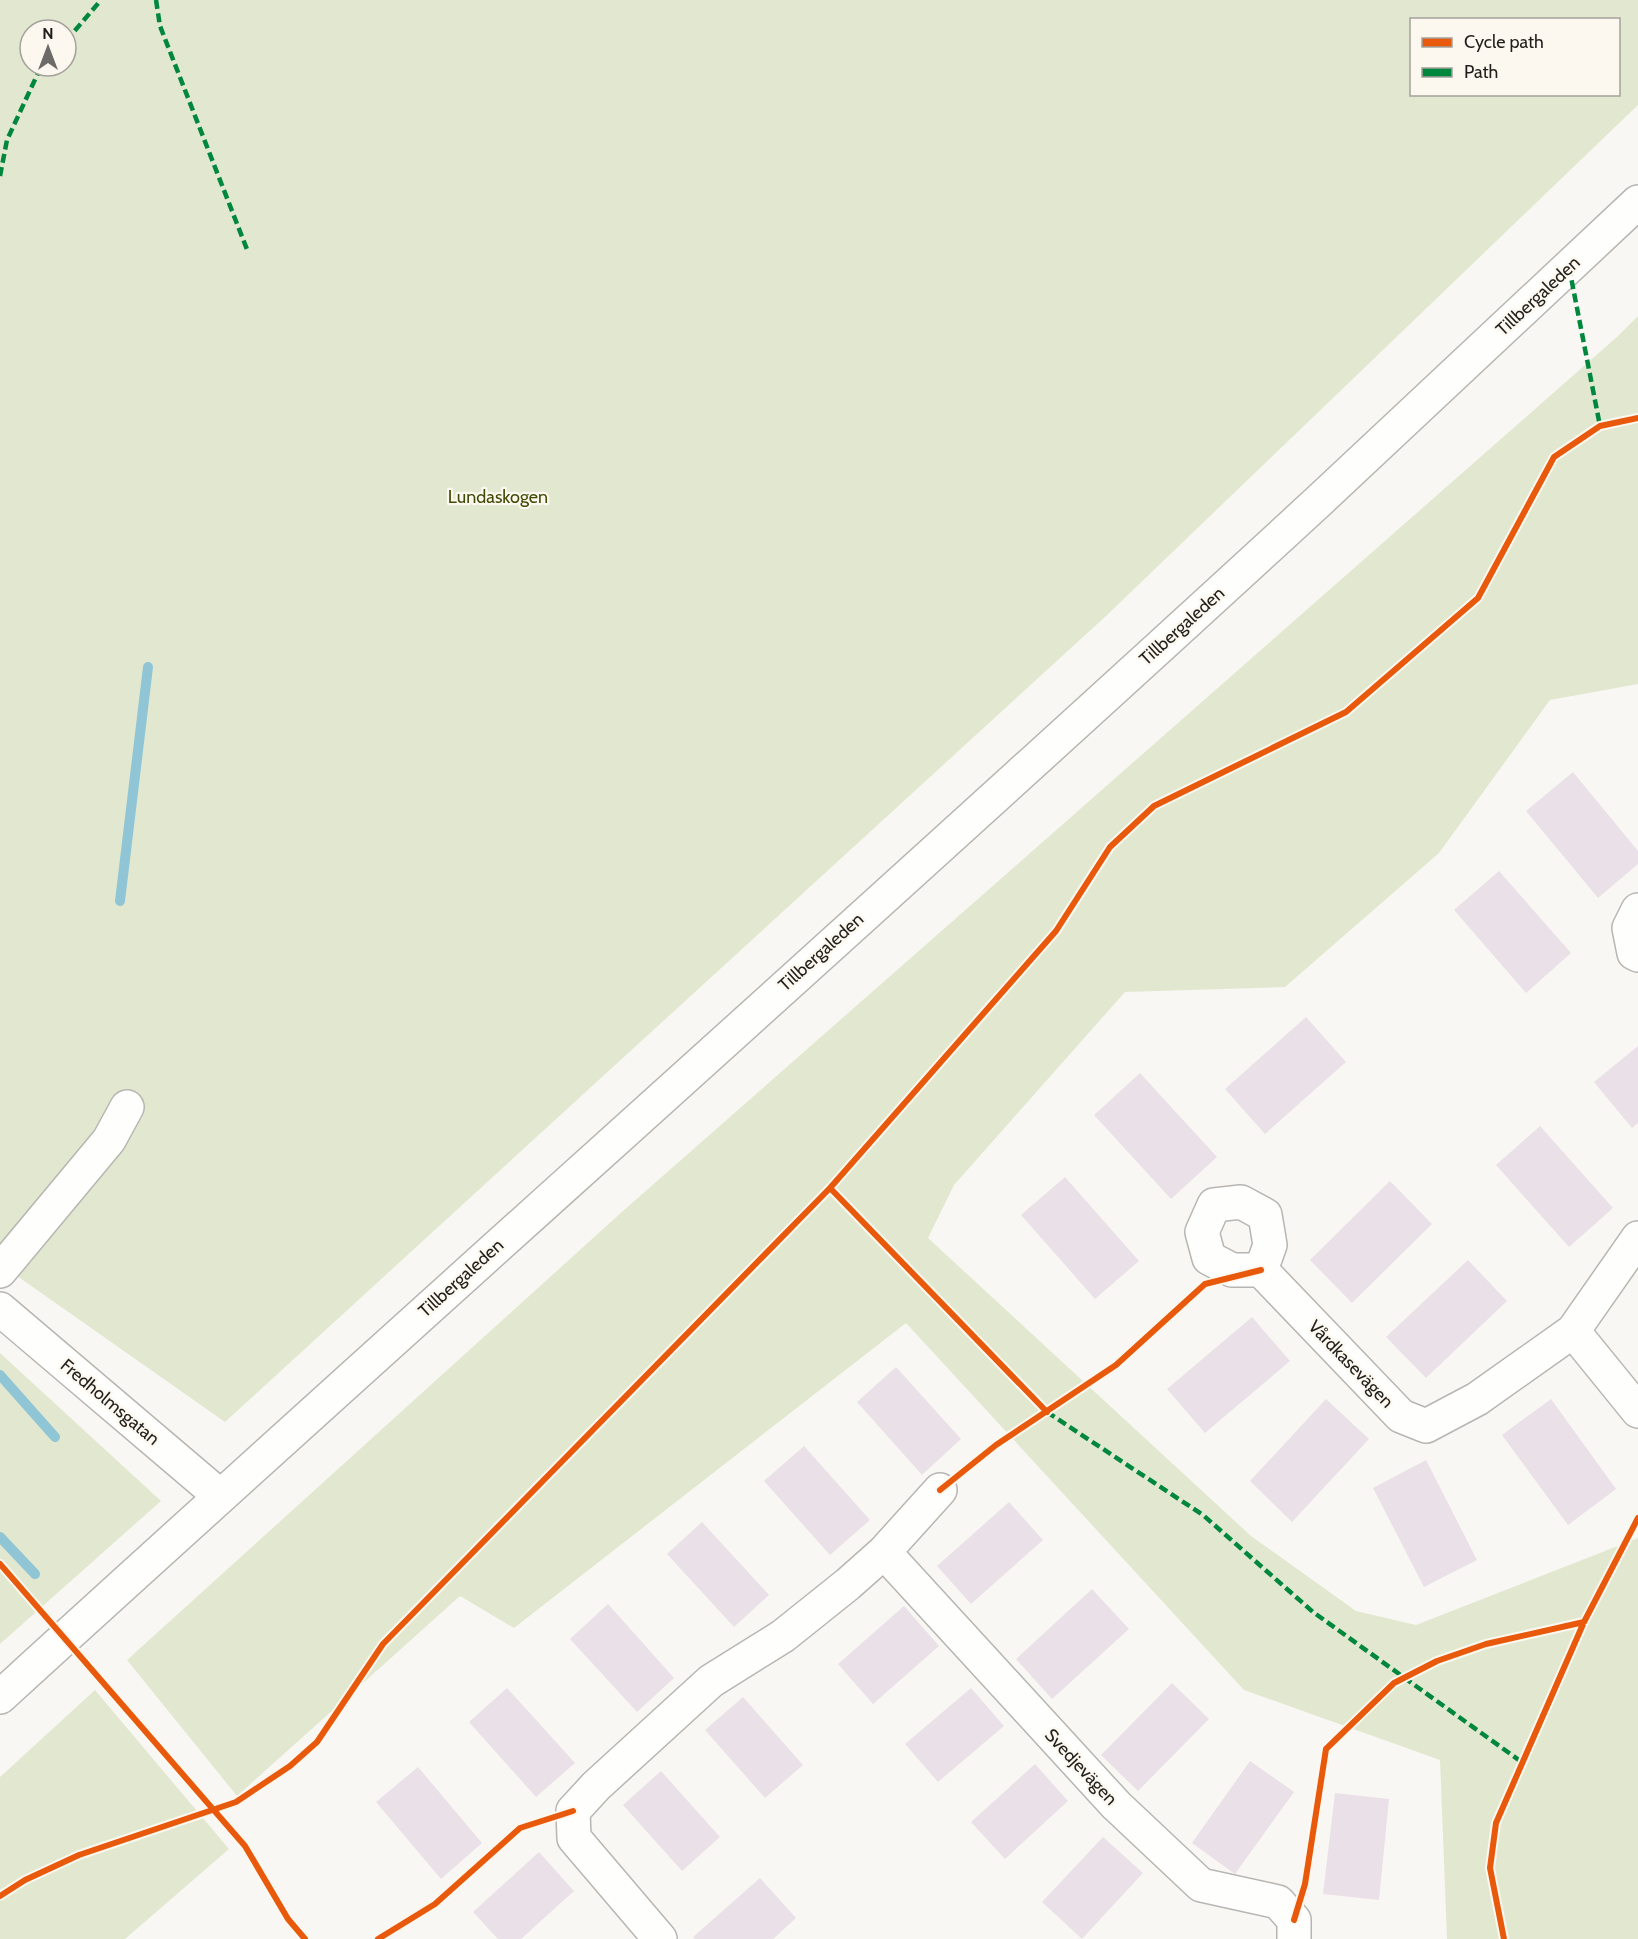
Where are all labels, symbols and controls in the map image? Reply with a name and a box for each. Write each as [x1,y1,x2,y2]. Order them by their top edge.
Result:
north arrow [18,18,78,78]
legend [1410,18,1620,96]
text: N [42,24,54,43]
text: Cycle path [1464,31,1544,53]
text: Path [1464,61,1498,83]
street label: Tillbergaleden [1491,252,1585,340]
park label: Lundaskogen [448,486,548,508]
street label: Tillbergaleden [1135,582,1229,670]
street label: Tillbergaleden [774,908,868,996]
street label: Tillbergaleden [414,1234,508,1322]
street label: Vårdkasevägen [1304,1316,1398,1412]
street label: Fredholmsgatan [56,1354,164,1450]
street label: Svedjevägen [1040,1724,1122,1810]

